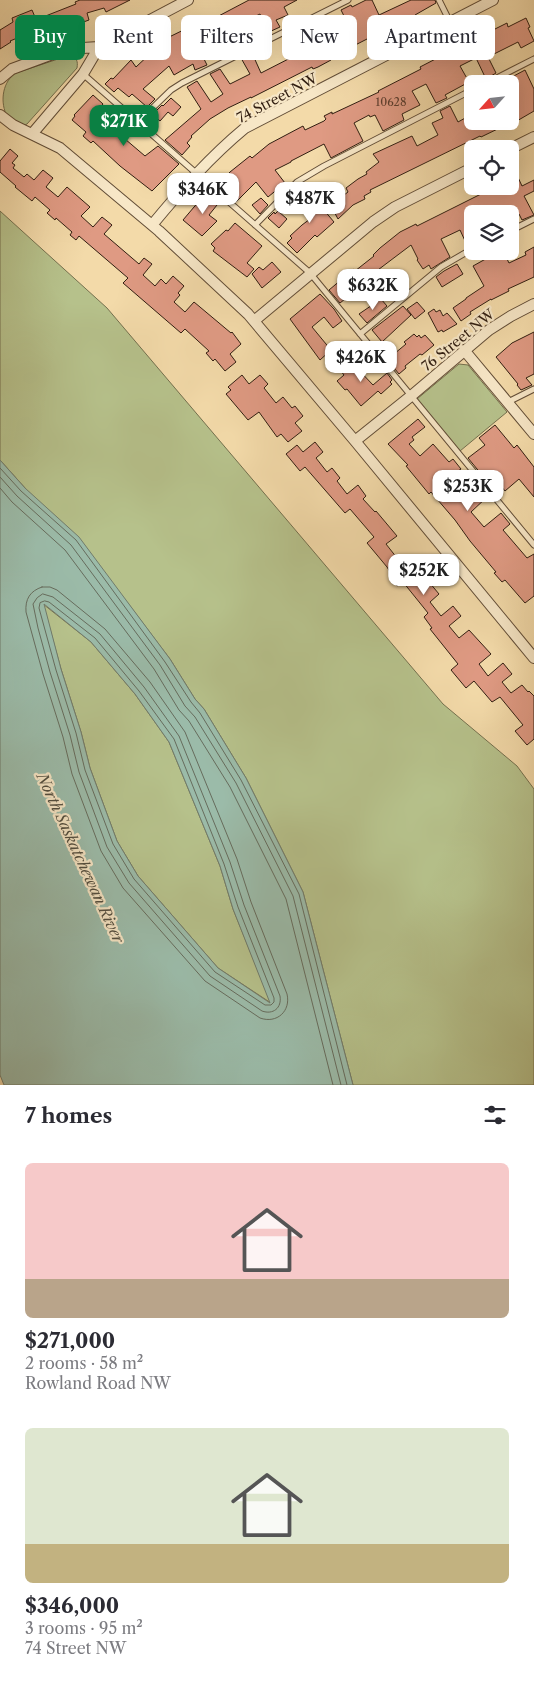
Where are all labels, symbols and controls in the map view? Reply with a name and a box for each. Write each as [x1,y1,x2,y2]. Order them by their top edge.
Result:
chip: Buy [15,15,85,60]
chip: Rent [95,15,171,60]
chip: Filters [181,15,272,60]
chip: New [282,15,357,60]
chip: Apartment [367,15,495,60]
street label: 74 Street NW [234,69,321,127]
north arrow [464,75,519,130]
map controls [464,75,519,260]
house number: 10628 [376,95,406,109]
pin: $271K [89,104,159,147]
text: $271K [101,111,147,131]
button: locate [464,140,519,195]
pin: $346K [168,172,238,215]
text: $346K [178,179,228,199]
pin: $487K [275,182,345,224]
text: $487K [285,188,335,208]
button: layers [464,205,519,260]
pin: $632K [338,268,408,311]
text: $632K [348,275,398,295]
street label: 76 Street NW [418,305,499,375]
pin: $426K [326,340,396,383]
text: $426K [336,347,386,367]
pin: $253K [433,470,503,512]
text: $253K [443,476,493,496]
pin: $252K [389,554,459,596]
text: $252K [399,560,449,580]
water label: North Saskatchewan River [32,769,129,947]
icon: filters [481,1101,509,1129]
text: 7 homes [25,1103,112,1128]
icon: home [222,1195,312,1285]
text: $271,000 [25,1328,115,1353]
text: 2 rooms · 58 m² [25,1353,143,1373]
text: Rowland Road NW [25,1373,171,1393]
icon: home [222,1460,312,1550]
text: $346,000 [25,1593,119,1618]
text: 3 rooms · 95 m² [25,1618,143,1638]
text: 74 Street NW [25,1638,126,1658]

